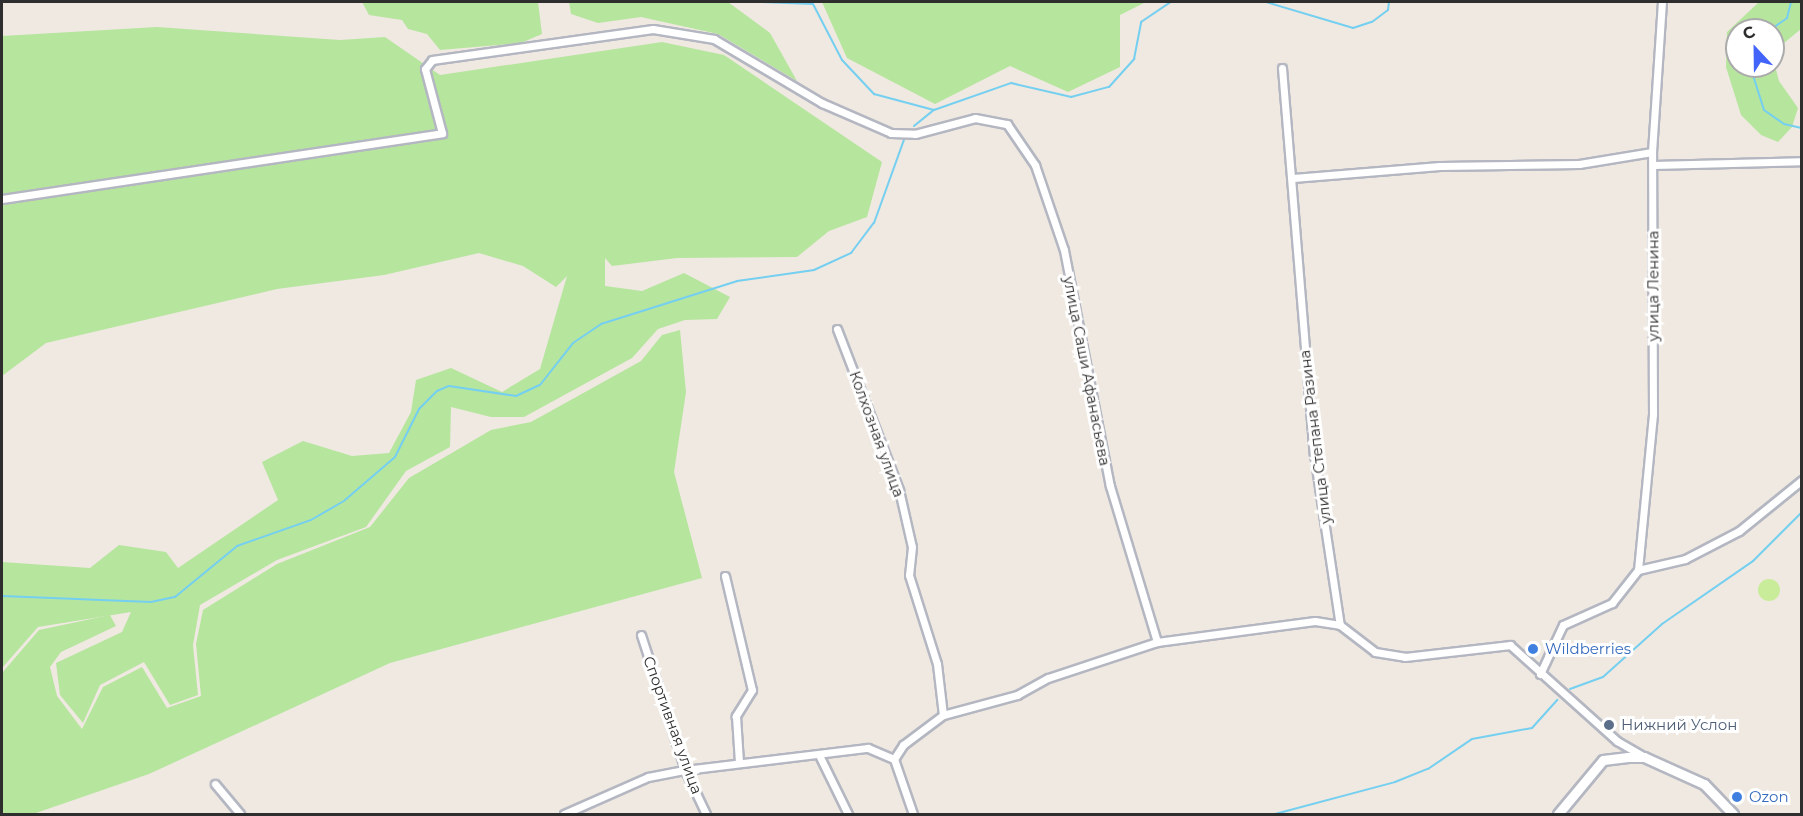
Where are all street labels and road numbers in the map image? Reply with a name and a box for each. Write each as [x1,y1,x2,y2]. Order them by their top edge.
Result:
street label: улица Ленина [1644,230,1662,342]
street label: улица Саши Афанасьева [1060,275,1114,467]
street label: улица Степана Разина [1295,349,1335,525]
street label: Колхозная улица [846,368,908,500]
street label: Спортивная улица [640,653,706,797]

